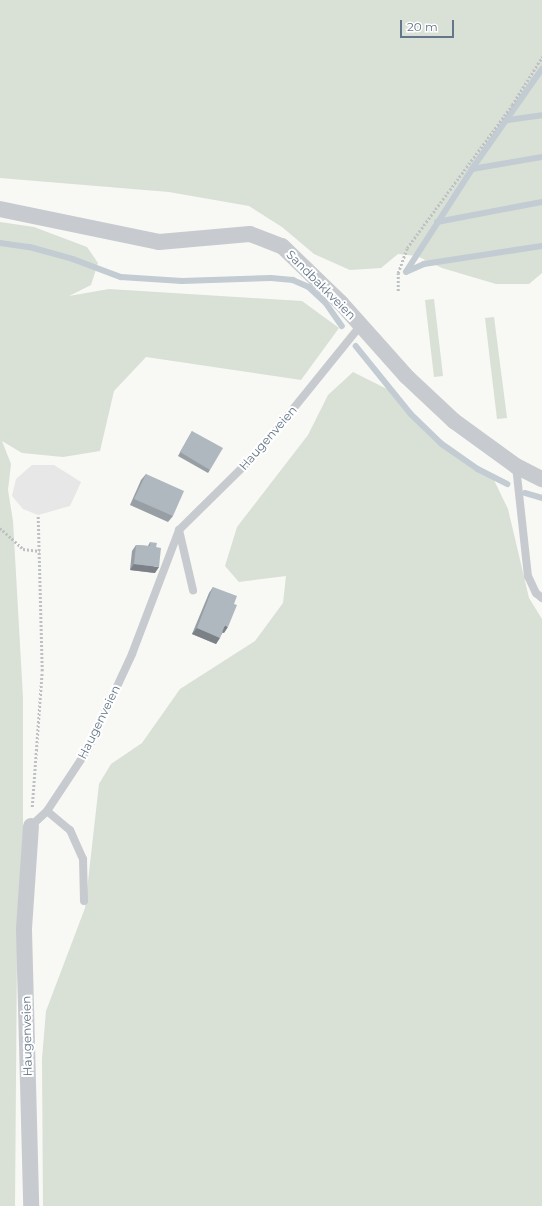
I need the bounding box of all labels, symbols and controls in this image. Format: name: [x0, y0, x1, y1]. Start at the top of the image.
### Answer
scale bar: [402, 12, 456, 38]
text: 20 m: [407, 19, 438, 34]
street label: Sandbakkveien: [283, 247, 359, 323]
street label: Haugenveien: [236, 403, 300, 473]
street label: Haugenveien: [75, 683, 123, 761]
street label: Haugenveien: [19, 996, 35, 1076]

